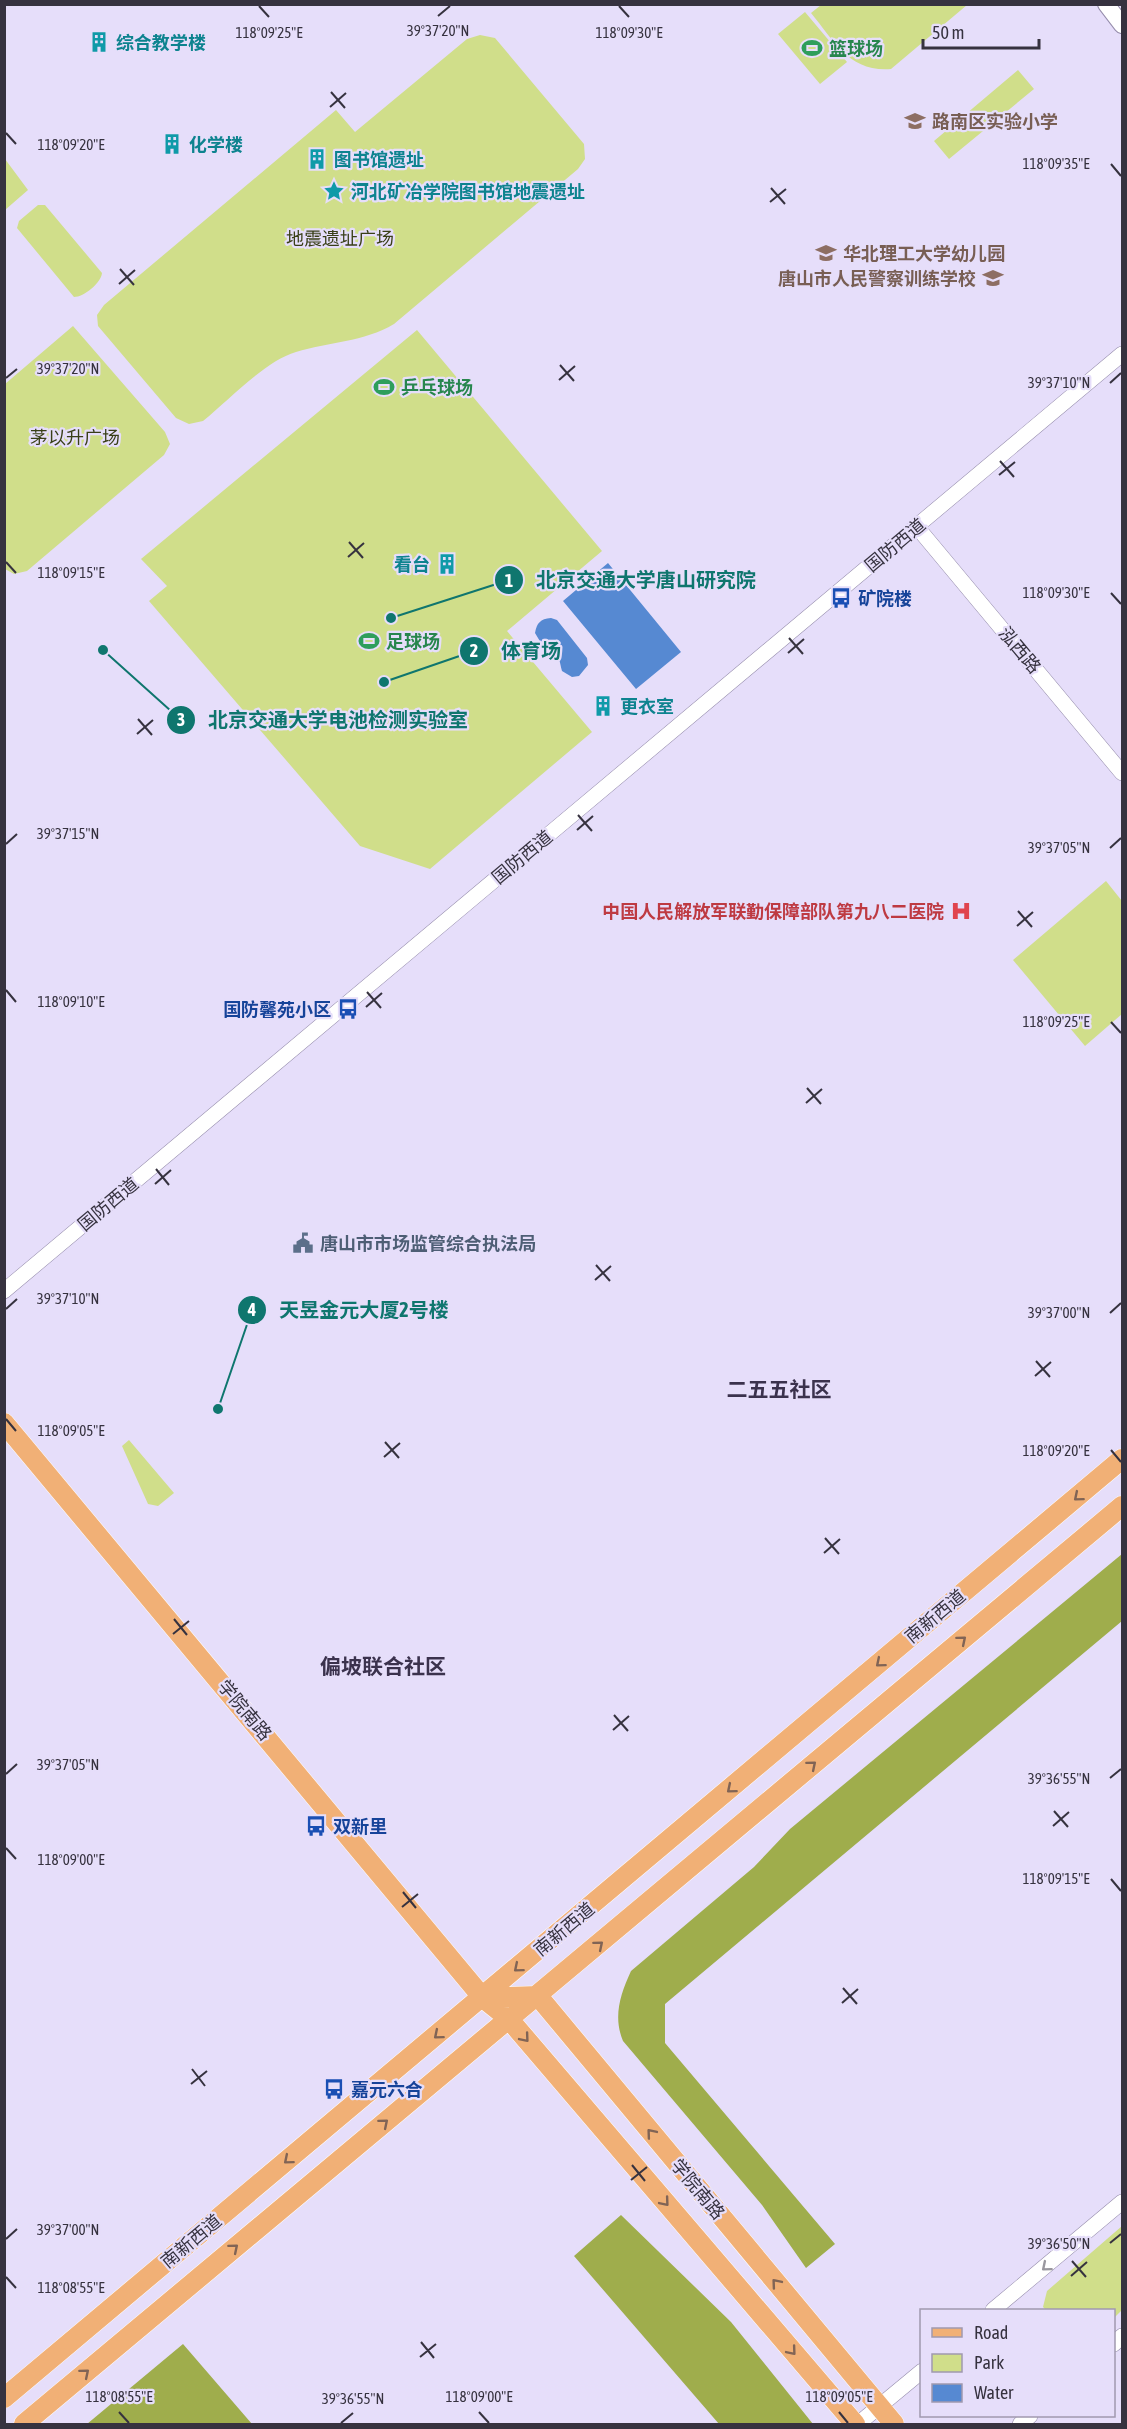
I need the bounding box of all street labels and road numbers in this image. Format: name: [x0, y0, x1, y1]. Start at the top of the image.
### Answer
street label: 国防西道: [861, 514, 929, 576]
street label: 泓西路: [995, 623, 1045, 677]
street label: 国防西道: [488, 826, 556, 888]
street label: 国防西道: [74, 1173, 142, 1235]
street label: 南新西道: [901, 1585, 969, 1647]
street label: 学院南路: [214, 1676, 276, 1744]
street label: 南新西道: [530, 1898, 598, 1960]
street label: 学院南路: [667, 2155, 729, 2223]
street label: 南新西道: [157, 2210, 225, 2272]

